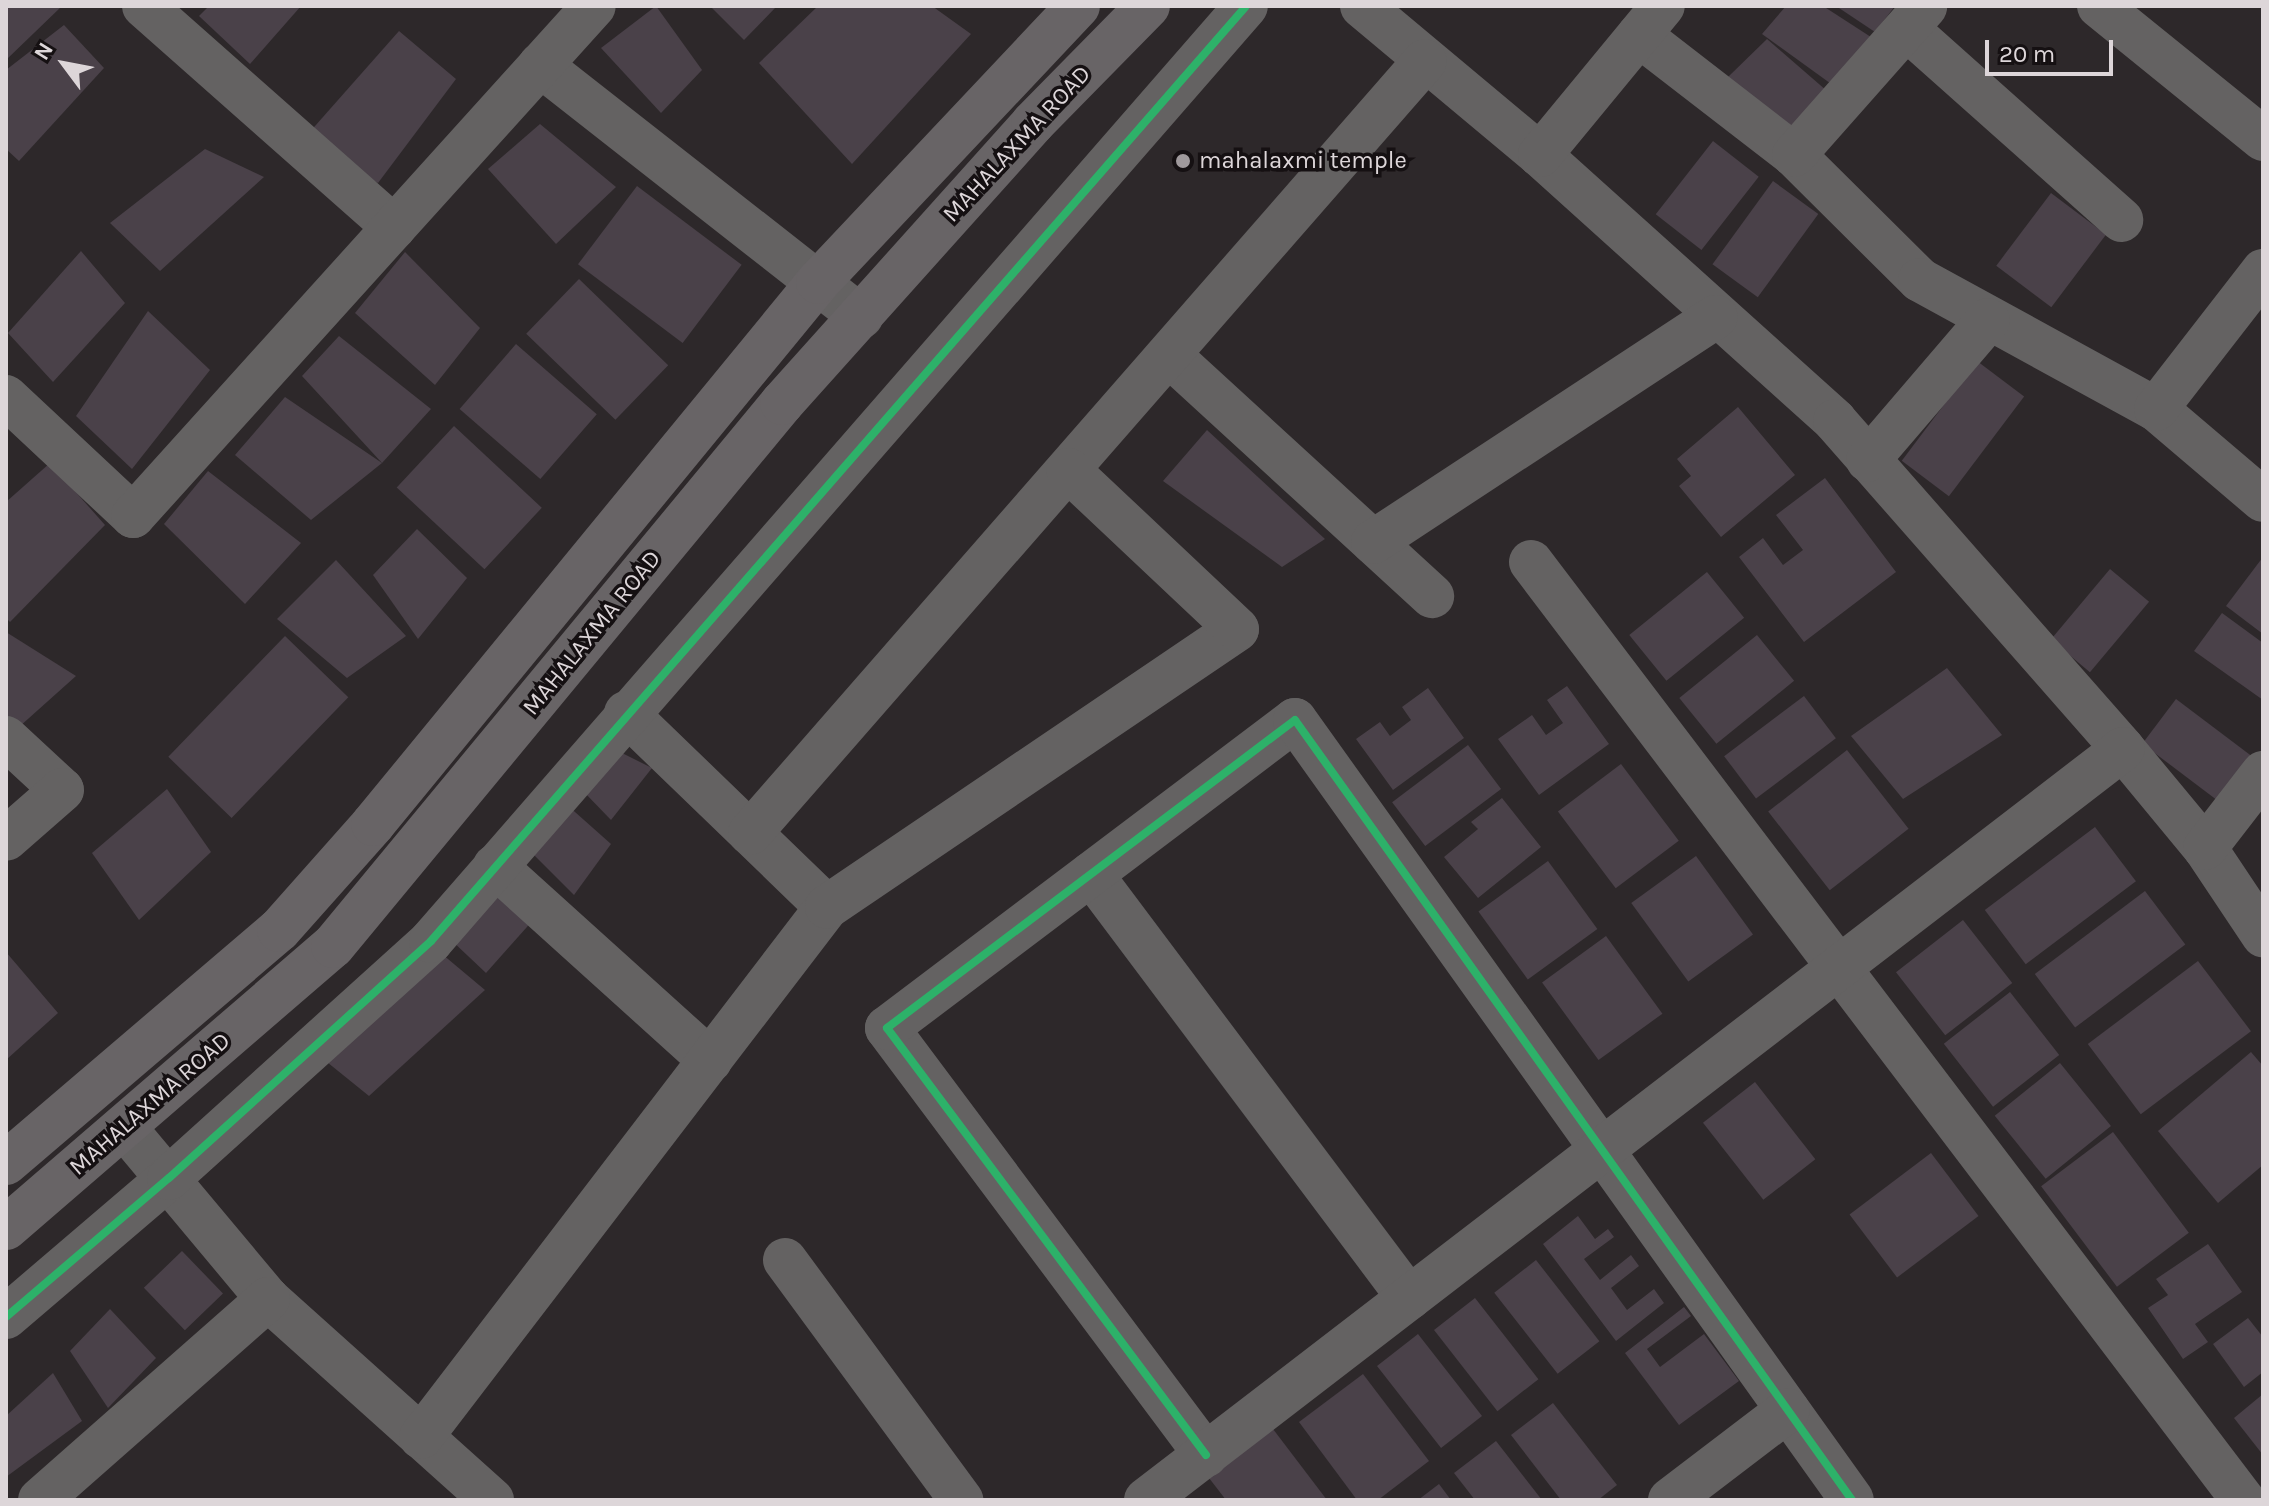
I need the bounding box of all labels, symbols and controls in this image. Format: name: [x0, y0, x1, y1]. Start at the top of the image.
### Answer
north arrow: [24, 24, 104, 104]
scale bar: [1989, 24, 2117, 74]
text: N: [28, 38, 59, 65]
text: 20 m: [1999, 40, 2055, 68]
street label: MAHALAXMA ROAD: [937, 60, 1097, 228]
place label: mahalaxmi temple: [1199, 147, 1407, 175]
marker: mahalaxmi temple: [1174, 152, 1192, 170]
street label: MAHALAXMA ROAD: [517, 545, 667, 721]
street label: MAHALAXMA ROAD: [64, 1026, 236, 1182]

